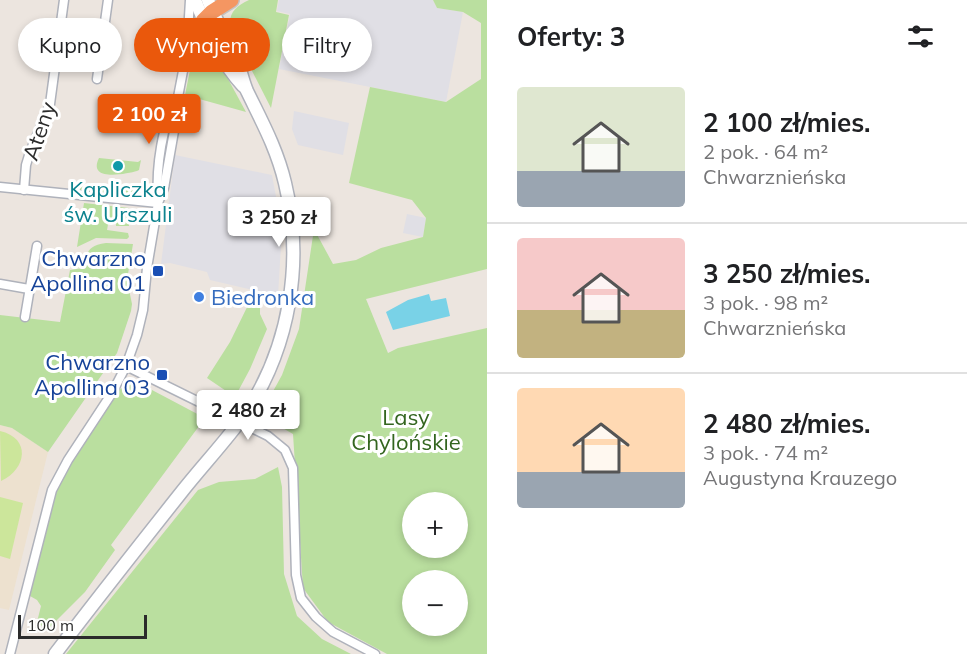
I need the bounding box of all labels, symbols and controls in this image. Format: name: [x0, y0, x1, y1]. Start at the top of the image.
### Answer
chip: Kupno: [18, 18, 122, 72]
chip: Wynajem: [134, 18, 270, 72]
chip: Filtry: [282, 18, 372, 72]
text: Oferty: 3: [517, 20, 625, 53]
icon: filters: [904, 20, 937, 53]
pin: 2 100 zł: [87, 94, 211, 145]
street label: Ateny: [16, 98, 62, 164]
text: 2 100 zł: [112, 101, 186, 126]
text: 2 100 zł/mies.: [703, 106, 871, 139]
icon: home: [565, 111, 637, 183]
text: 2 pok. · 64 m²: [703, 139, 828, 164]
marker: Kapliczka św. Urszuli: [111, 159, 125, 173]
text: Chwarznieńska: [703, 164, 846, 189]
place label: Kapliczka św. Urszuli: [64, 175, 172, 228]
pin: 3 250 zł: [217, 197, 341, 248]
text: 3 250 zł: [242, 204, 316, 229]
place label: Chwarzno Apollina 01: [30, 244, 146, 297]
text: 3 250 zł/mies.: [703, 257, 871, 290]
icon: home: [565, 262, 637, 334]
marker: Chwarzno Apollina 01: [151, 264, 165, 278]
place label: Biedronka: [211, 283, 314, 311]
marker: Biedronka: [192, 290, 206, 304]
text: 3 pok. · 98 m²: [703, 290, 828, 315]
text: Chwarznieńska: [703, 315, 846, 340]
place label: Chwarzno Apollina 03: [34, 348, 150, 401]
marker: Chwarzno Apollina 03: [155, 368, 169, 382]
pin: 2 480 zł: [186, 390, 310, 441]
text: 2 480 zł: [211, 397, 285, 422]
park label: Lasy Chylońskie: [351, 403, 461, 456]
text: 2 480 zł/mies.: [703, 407, 871, 440]
icon: home: [565, 412, 637, 484]
text: 3 pok. · 74 m²: [703, 440, 828, 465]
text: Augustyna Krauzego: [703, 465, 897, 490]
map controls: [402, 492, 468, 636]
button: +: [402, 492, 468, 558]
button: −: [402, 570, 468, 636]
scale bar: [18, 612, 147, 640]
text: 100 m: [27, 615, 74, 635]

